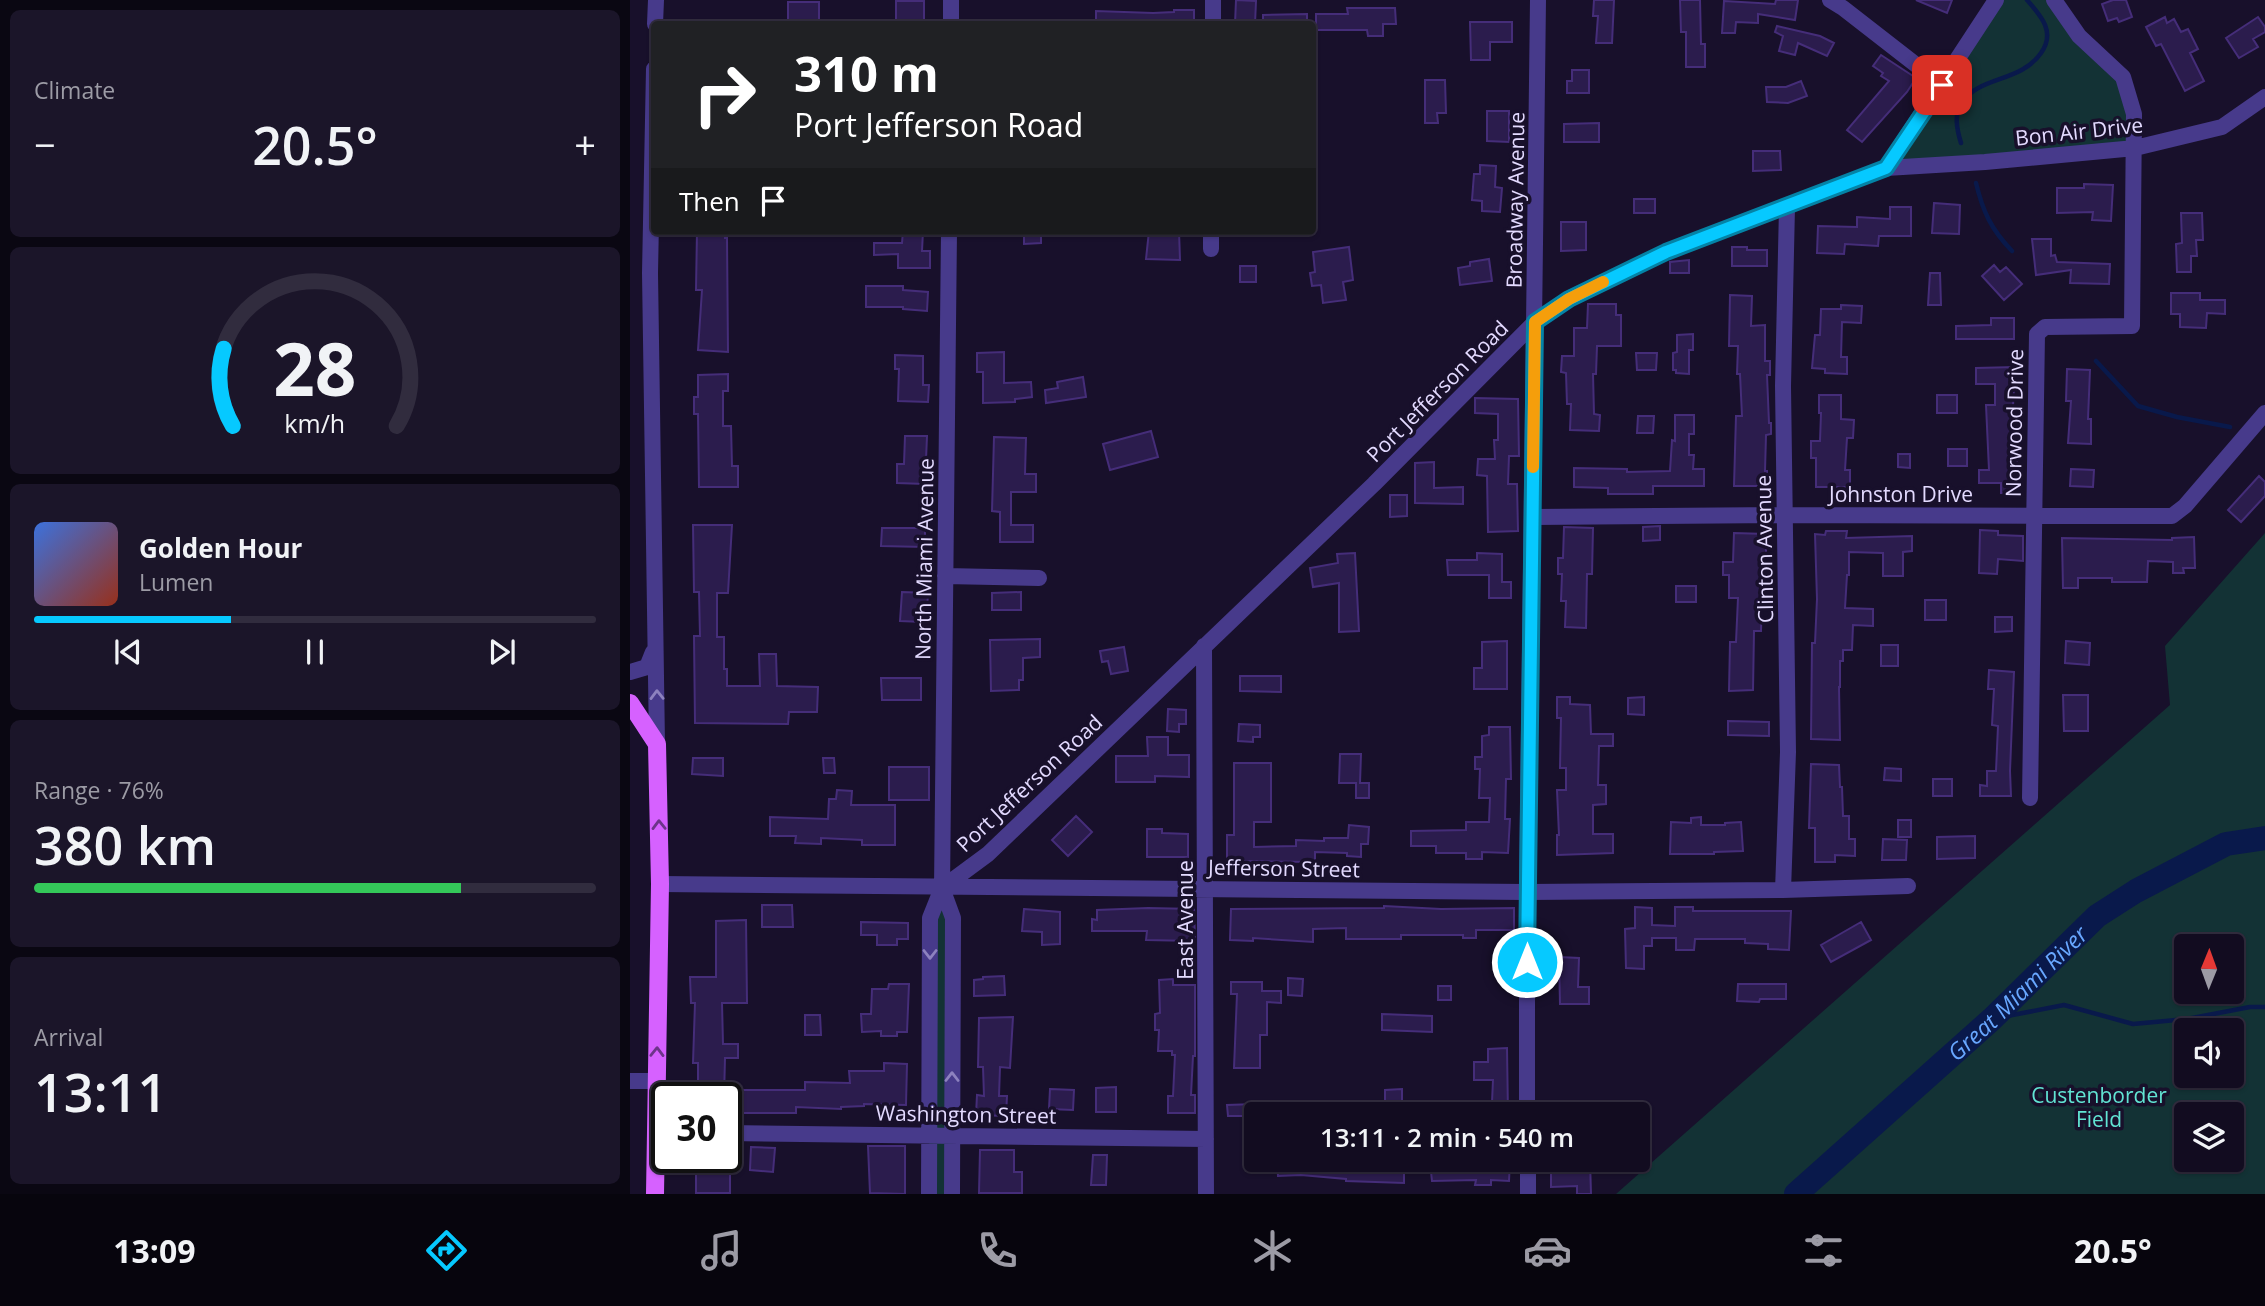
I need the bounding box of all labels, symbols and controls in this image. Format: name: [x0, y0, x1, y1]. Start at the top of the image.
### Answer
text: 310 m: [794, 40, 939, 106]
icon: right: [679, 49, 770, 140]
pin: [1912, 55, 1972, 115]
icon: arrive: [1923, 66, 1961, 104]
text: Climate: [34, 74, 115, 106]
text: Port Jefferson Road: [794, 103, 1083, 146]
text: 20.5°: [252, 109, 378, 180]
street label: Bon Air Drive: [2014, 110, 2144, 152]
street label: Broadway Avenue: [1499, 112, 1531, 288]
text: −: [34, 118, 56, 170]
text: +: [574, 118, 596, 170]
icon: arrive: [754, 182, 792, 220]
text: Then: [679, 183, 740, 219]
street label: Port Jefferson Road: [1360, 314, 1514, 468]
text: 28: [273, 319, 357, 418]
street label: Norwood Drive: [1999, 349, 2029, 497]
text: km/h: [285, 406, 345, 440]
street label: North Miami Avenue: [908, 458, 940, 660]
street label: Clinton Avenue: [1749, 475, 1779, 623]
street label: Johnston Drive: [1827, 480, 1973, 508]
text: Golden Hour: [139, 530, 302, 566]
text: Lumen: [139, 566, 213, 598]
icon: previous: [109, 633, 147, 671]
icon: pause: [296, 633, 334, 671]
icon: next: [483, 633, 521, 671]
one-way arrow: [649, 689, 665, 700]
street label: Port Jefferson Road: [950, 708, 1108, 858]
text: Range · 76%: [34, 774, 164, 806]
text: 380 km: [34, 809, 216, 880]
one-way arrow: [651, 819, 667, 830]
street label: Jefferson Street: [1206, 853, 1360, 883]
street label: East Avenue: [1171, 860, 1199, 980]
water label: Great Miami River: [1940, 918, 2095, 1068]
position arrow: [1490, 925, 1564, 999]
north arrow: [2174, 934, 2244, 1004]
map controls: [2174, 934, 2244, 1172]
one-way arrow: [922, 949, 938, 960]
button: sound: [2174, 1018, 2244, 1088]
text: Arrival: [34, 1021, 103, 1053]
one-way arrow: [649, 1047, 664, 1058]
text: 13:11: [34, 1056, 167, 1127]
one-way arrow: [944, 1071, 960, 1082]
park label: Custenborder Field: [2031, 1081, 2167, 1133]
speed limit sign: 30: [651, 1082, 742, 1173]
street label: Washington Street: [875, 1098, 1057, 1130]
button: layers: [2174, 1102, 2244, 1172]
text: 13:11 · 2 min · 540 m: [1320, 1119, 1574, 1155]
icon: directions: [422, 1226, 471, 1275]
icon: music: [697, 1226, 746, 1275]
icon: phone: [973, 1226, 1022, 1275]
icon: climate: [1248, 1226, 1297, 1275]
icon: car: [1523, 1226, 1572, 1275]
icon: filters: [1799, 1226, 1848, 1275]
text: 13:09: [113, 1229, 195, 1272]
text: 20.5°: [2074, 1229, 2152, 1272]

